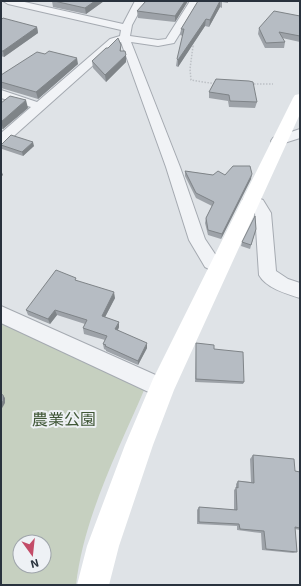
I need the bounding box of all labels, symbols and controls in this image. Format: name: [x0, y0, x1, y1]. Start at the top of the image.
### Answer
park label: 農業公園: [32, 409, 96, 428]
north arrow: [12, 534, 52, 574]
text: N: [29, 557, 40, 571]

